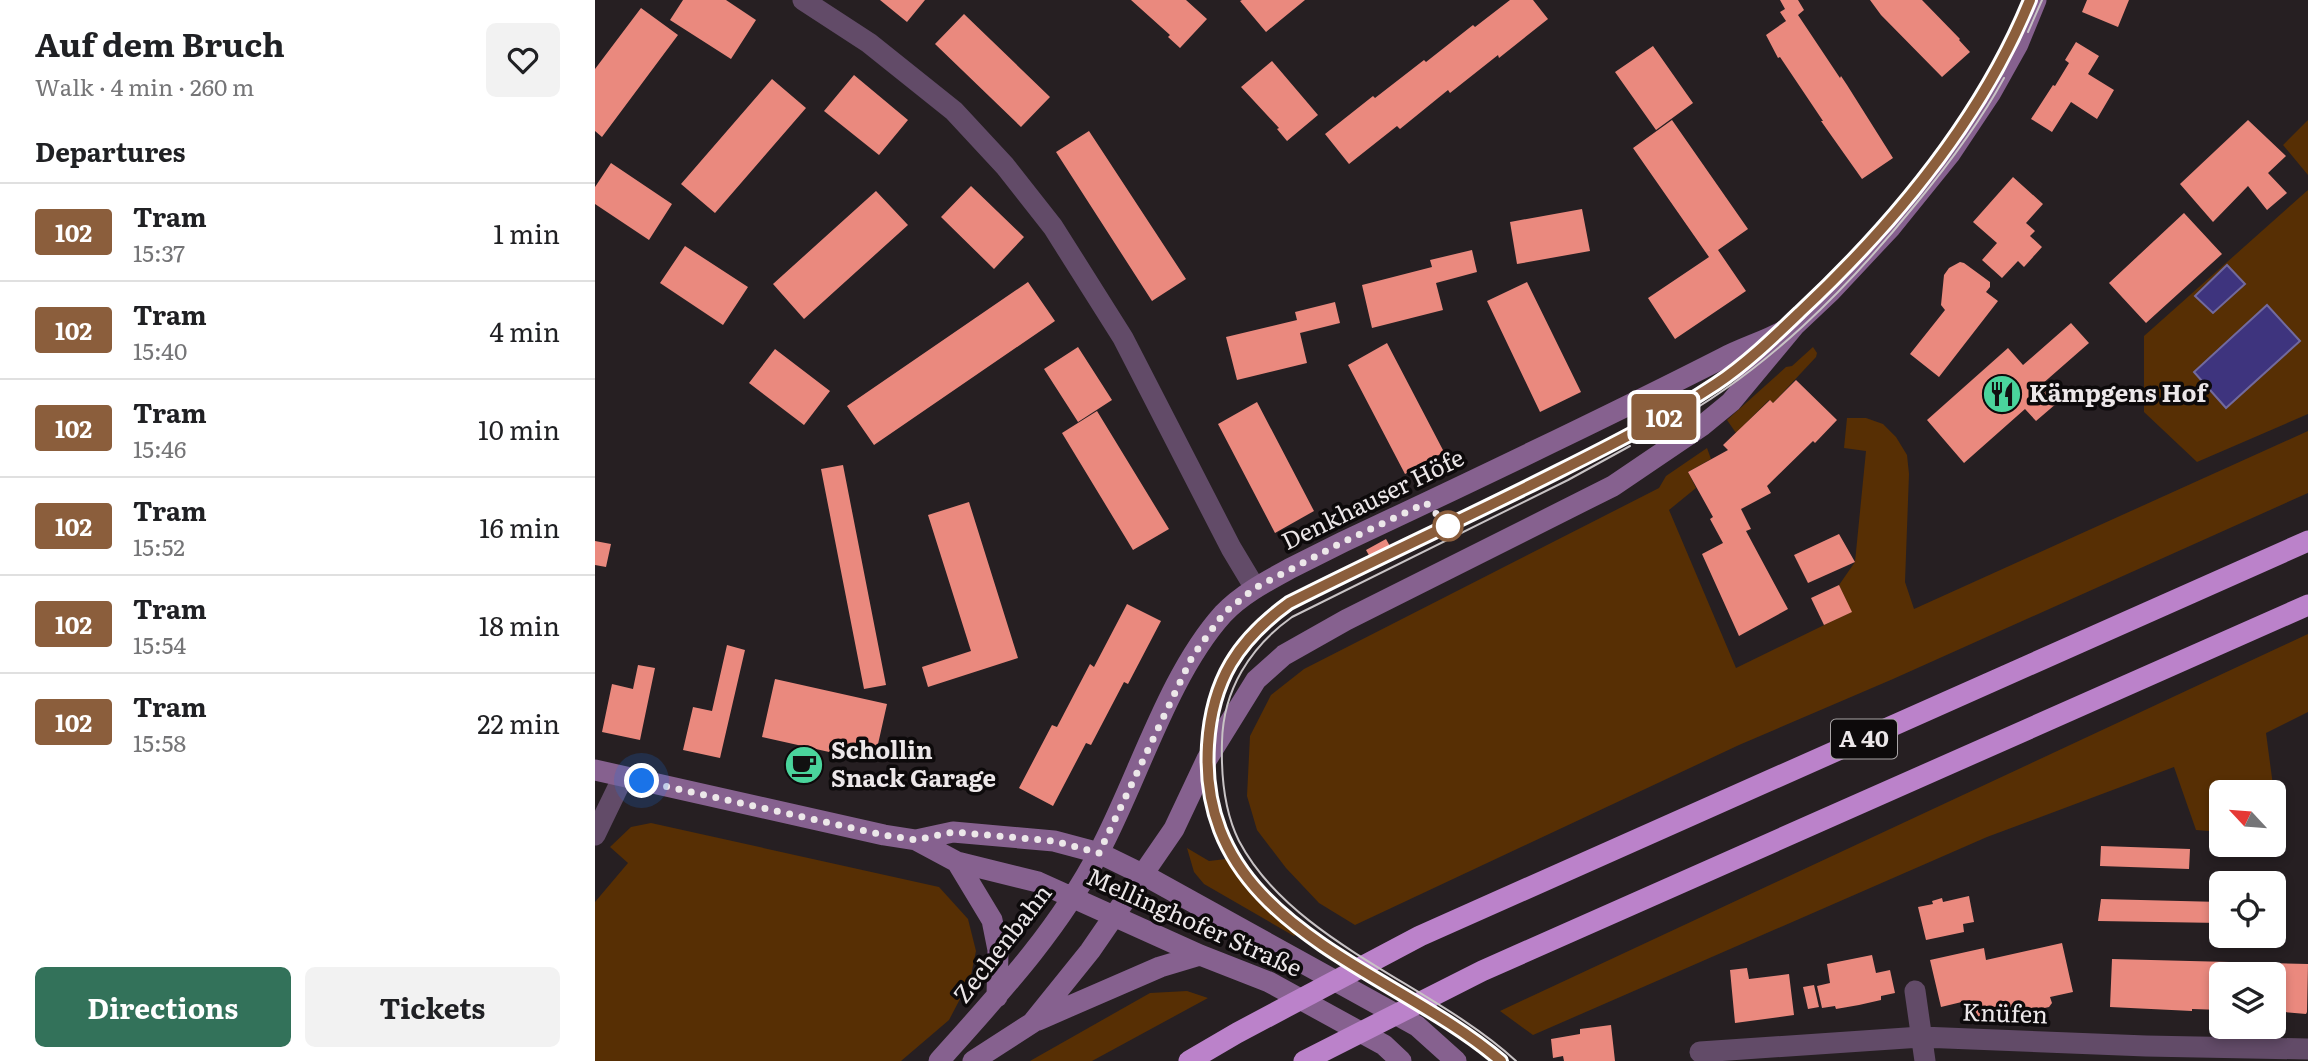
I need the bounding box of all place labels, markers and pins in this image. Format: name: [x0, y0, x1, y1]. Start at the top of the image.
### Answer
restaurant icon: Kämpgens Hof: [1981, 373, 2023, 415]
place label: Kämpgens Hof: [2029, 374, 2209, 409]
unlabelled marker: [1433, 511, 1463, 541]
place label: Schollin Snack Garage: [831, 731, 996, 794]
cafe icon: Schollin Snack Garage: [783, 744, 825, 786]

